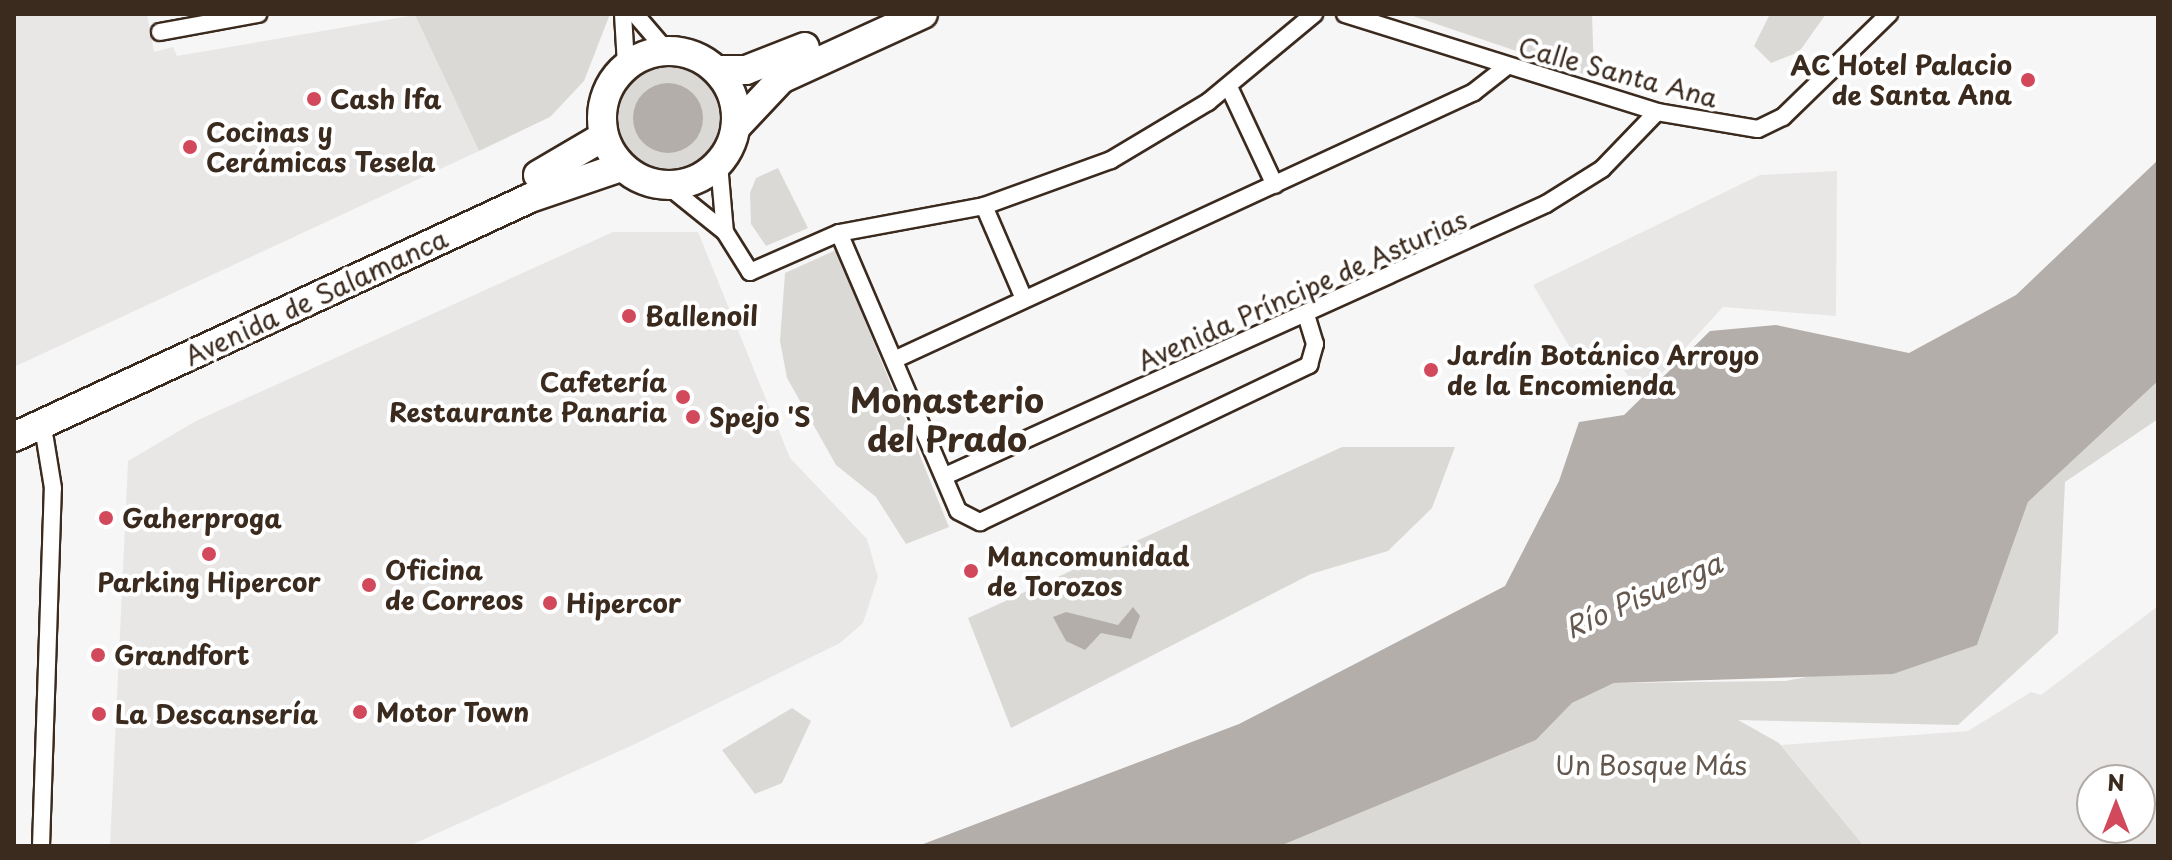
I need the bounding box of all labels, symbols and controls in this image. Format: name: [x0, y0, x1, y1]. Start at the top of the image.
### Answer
street label: Calle Santa Ana: [1514, 30, 1722, 114]
place label: AC Hotel Palacio de Santa Ana: [1788, 49, 2012, 110]
marker: AC Hotel Palacio de Santa Ana: [2019, 71, 2037, 89]
place label: Cash Ifa: [330, 83, 442, 115]
marker: Cash Ifa: [305, 90, 323, 108]
place label: Cocinas y Cerámicas Tesela: [206, 116, 435, 178]
marker: Cocinas y Cerámicas Tesela: [181, 138, 199, 156]
street label: Avenida Príncipe de Asturias: [1132, 203, 1472, 377]
street label: Avenida de Salamanca: [179, 222, 453, 372]
place label: Ballenoil: [645, 300, 758, 332]
marker: Ballenoil: [620, 307, 638, 325]
place label: Jardín Botánico Arroyo de la Encomienda: [1447, 339, 1761, 400]
marker: Jardín Botánico Arroyo de la Encomienda: [1422, 361, 1440, 379]
place label: Cafetería Restaurante Panaria: [389, 366, 667, 428]
district label: Monasterio del Prado: [850, 379, 1044, 458]
marker: Cafetería Restaurante Panaria: [674, 388, 692, 406]
place label: Spejo 'S: [709, 401, 811, 433]
marker: Spejo 'S: [684, 408, 702, 426]
place label: Gaherproga: [122, 502, 282, 534]
marker: Gaherproga: [97, 509, 115, 527]
place label: Mancomunidad de Torozos: [987, 540, 1189, 602]
marker: Parking Hipercor: [200, 545, 218, 563]
water label: Río Pisuerga: [1559, 545, 1727, 645]
place label: Oficina de Correos: [385, 554, 525, 616]
marker: Mancomunidad de Torozos: [962, 562, 980, 580]
place label: Parking Hipercor: [95, 566, 323, 598]
marker: Oficina de Correos: [360, 576, 378, 594]
place label: Hipercor: [566, 587, 681, 619]
marker: Hipercor: [541, 594, 559, 612]
place label: Grandfort: [114, 639, 249, 671]
marker: Grandfort: [89, 646, 107, 664]
place label: Motor Town: [376, 696, 530, 728]
place label: La Descansería: [115, 698, 318, 730]
marker: Motor Town: [351, 703, 369, 721]
marker: La Descansería: [90, 705, 108, 723]
park label: Un Bosque Más: [1554, 749, 1748, 781]
north arrow: [2076, 764, 2156, 844]
text: N: [2107, 765, 2125, 798]

